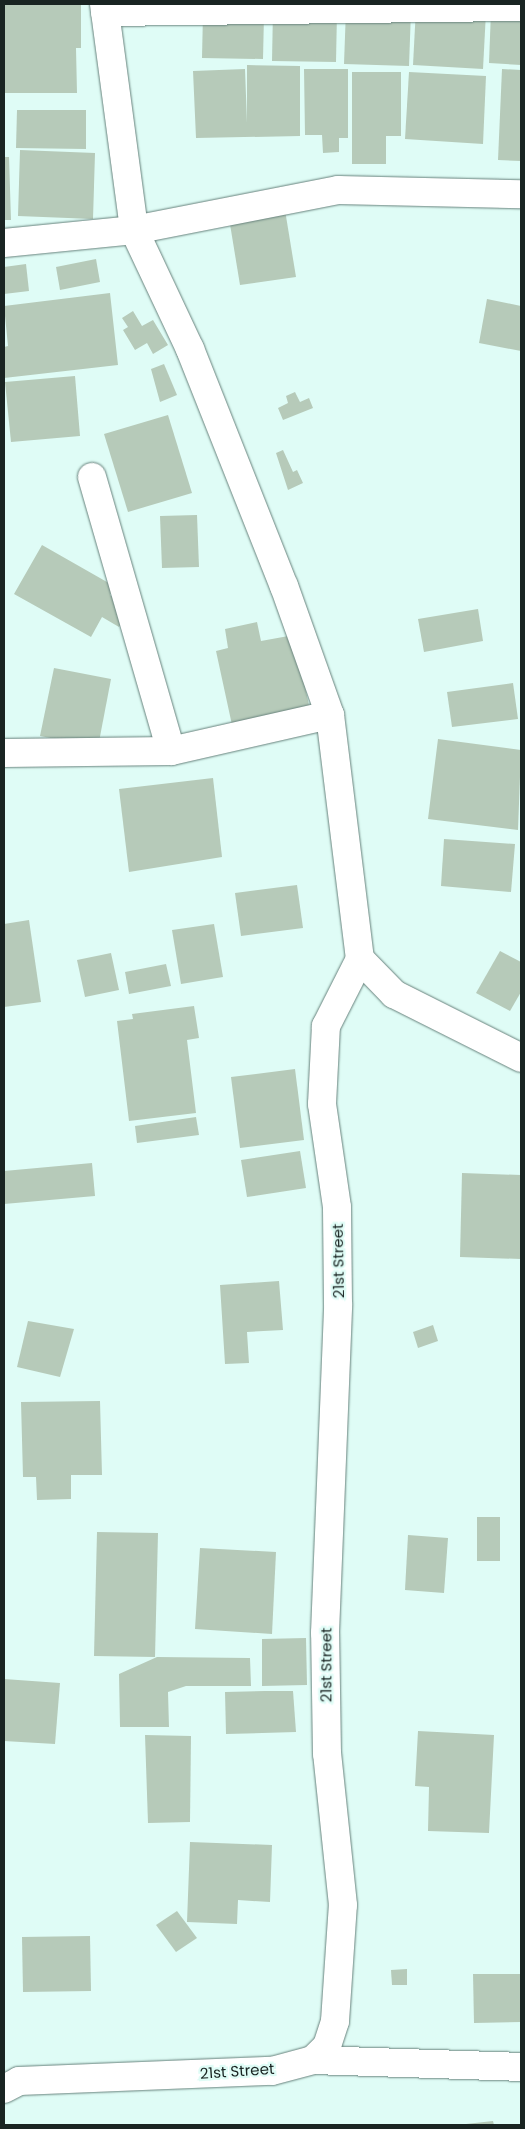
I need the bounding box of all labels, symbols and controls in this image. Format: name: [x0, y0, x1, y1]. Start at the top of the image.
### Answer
street label: 21st Street: [328, 1224, 348, 1298]
street label: 21st Street: [317, 1628, 335, 1702]
street label: 21st Street: [199, 2059, 275, 2083]

